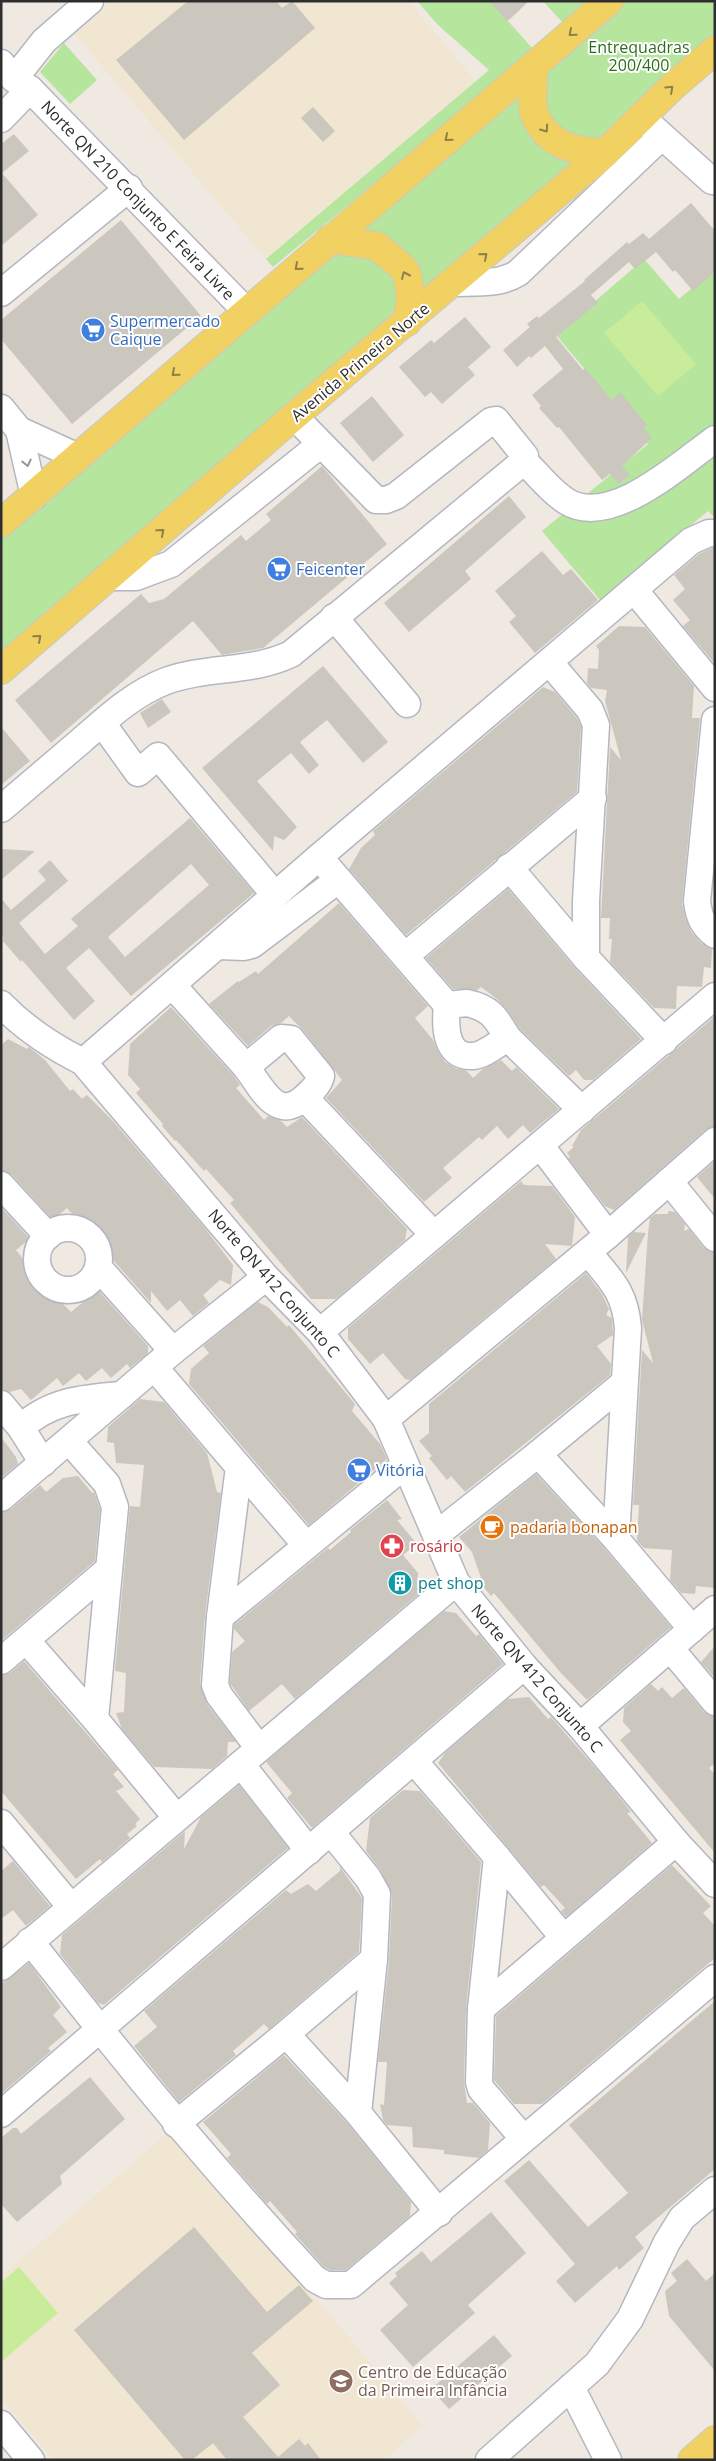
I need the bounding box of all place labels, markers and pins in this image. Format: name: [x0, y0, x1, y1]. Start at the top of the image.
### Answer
place label: Supermercado Caique: [110, 310, 220, 350]
supermarket icon: Supermercado Caique: [80, 317, 106, 343]
supermarket icon: Feicenter: [266, 556, 292, 582]
place label: Feicenter: [296, 558, 365, 580]
supermarket icon: Vitória: [346, 1457, 372, 1483]
place label: Vitória: [376, 1459, 424, 1481]
cafe icon: padaria bonapan: [479, 1514, 505, 1540]
place label: padaria bonapan: [510, 1516, 638, 1538]
pharmacy icon: rosário: [379, 1533, 405, 1559]
place label: rosário: [410, 1535, 463, 1557]
building icon: pet shop: [387, 1570, 413, 1596]
place label: pet shop: [418, 1572, 483, 1594]
place label: Centro de Educação da Primeira Infância: [358, 2361, 507, 2401]
school or university icon: Centro de Educação da Primeira Infância: [328, 2368, 354, 2394]

